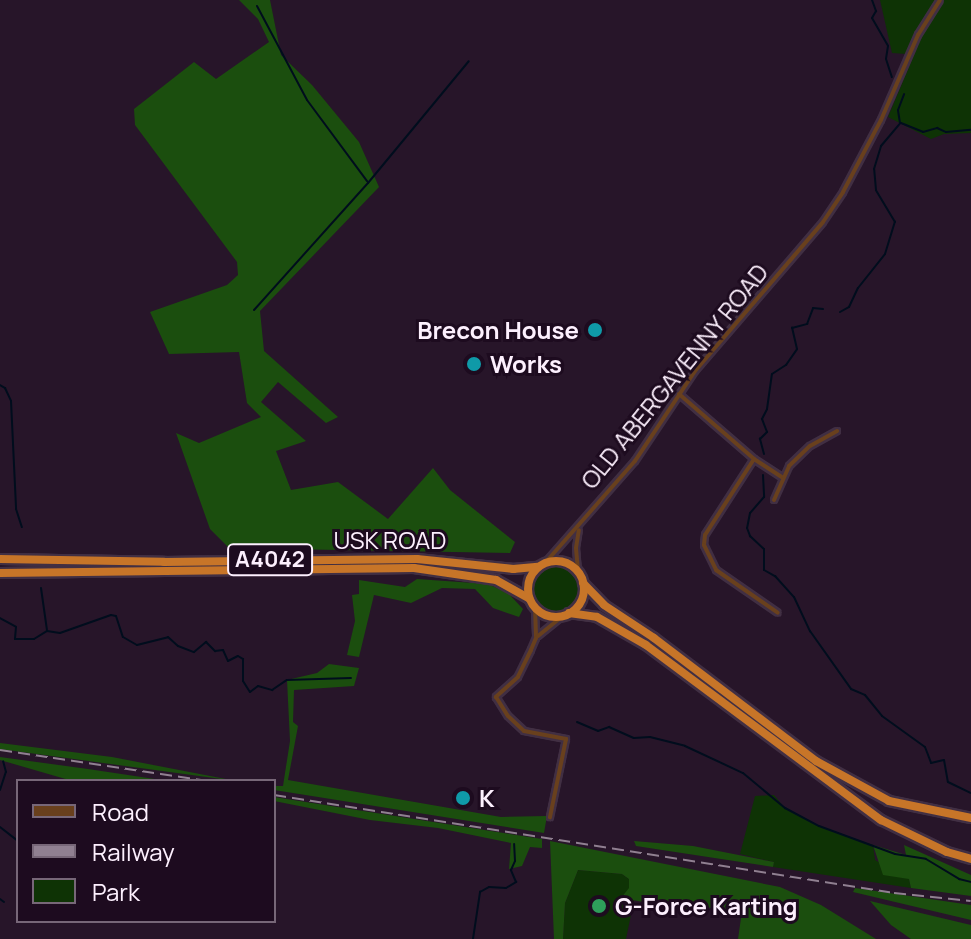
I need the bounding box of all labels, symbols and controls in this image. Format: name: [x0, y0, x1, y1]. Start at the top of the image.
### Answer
street label: OLD ABERGAVENNY ROAD: [574, 257, 774, 495]
place label: Brecon House: [417, 316, 579, 344]
marker: Brecon House: [586, 321, 604, 339]
place label: Works: [490, 350, 562, 378]
marker: Works: [465, 355, 483, 373]
street label: USK ROAD: [333, 526, 447, 554]
road number: A4042: [226, 542, 314, 578]
legend: [16, 779, 276, 923]
place label: K: [479, 784, 495, 812]
marker: K: [454, 789, 472, 807]
text: Road: [92, 795, 149, 828]
text: Railway: [92, 835, 175, 868]
text: Park: [92, 875, 140, 908]
place label: G-Force Karting: [615, 892, 798, 920]
marker: G-Force Karting: [590, 897, 608, 915]

